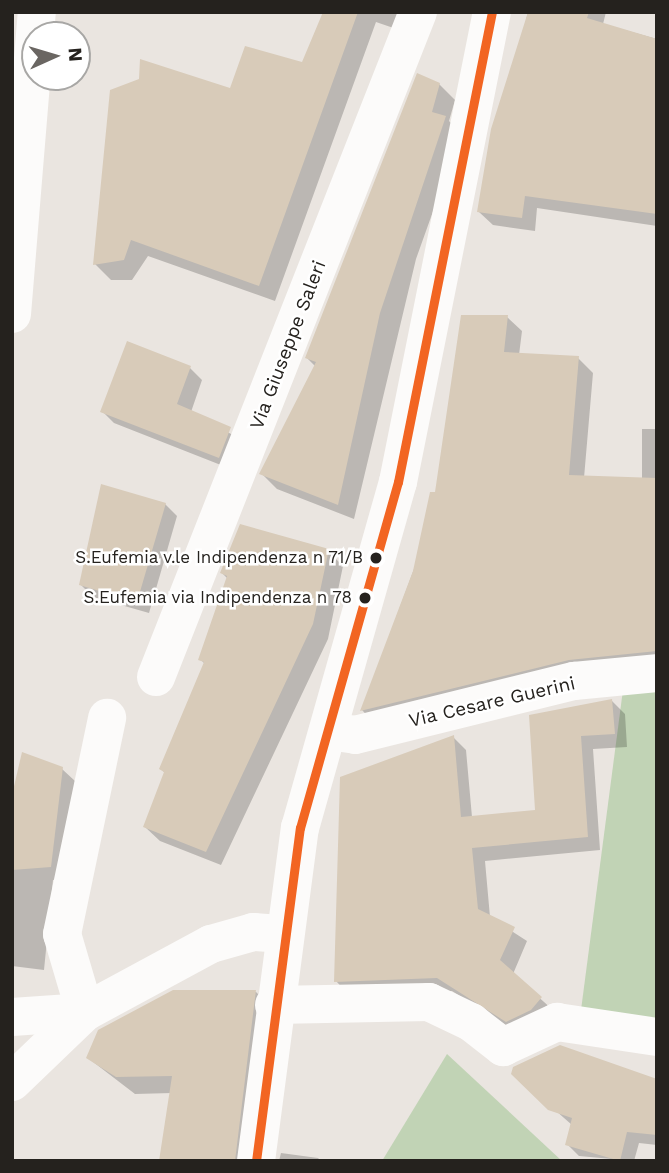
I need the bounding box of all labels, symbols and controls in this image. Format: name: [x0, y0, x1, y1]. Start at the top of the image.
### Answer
north arrow: [21, 21, 91, 91]
text: N: [63, 47, 87, 62]
street label: Via Giuseppe Saleri: [245, 257, 331, 433]
place label: S.Eufemia v.le Indipendenza n 71/B: [73, 548, 363, 568]
marker: S.Eufemia v.le Indipendenza n 71/B: [369, 551, 383, 565]
place label: S.Eufemia via Indipendenza n 78: [81, 588, 352, 608]
marker: S.Eufemia via Indipendenza n 78: [358, 591, 372, 605]
street label: Via Cesare Guerini: [406, 672, 578, 732]

